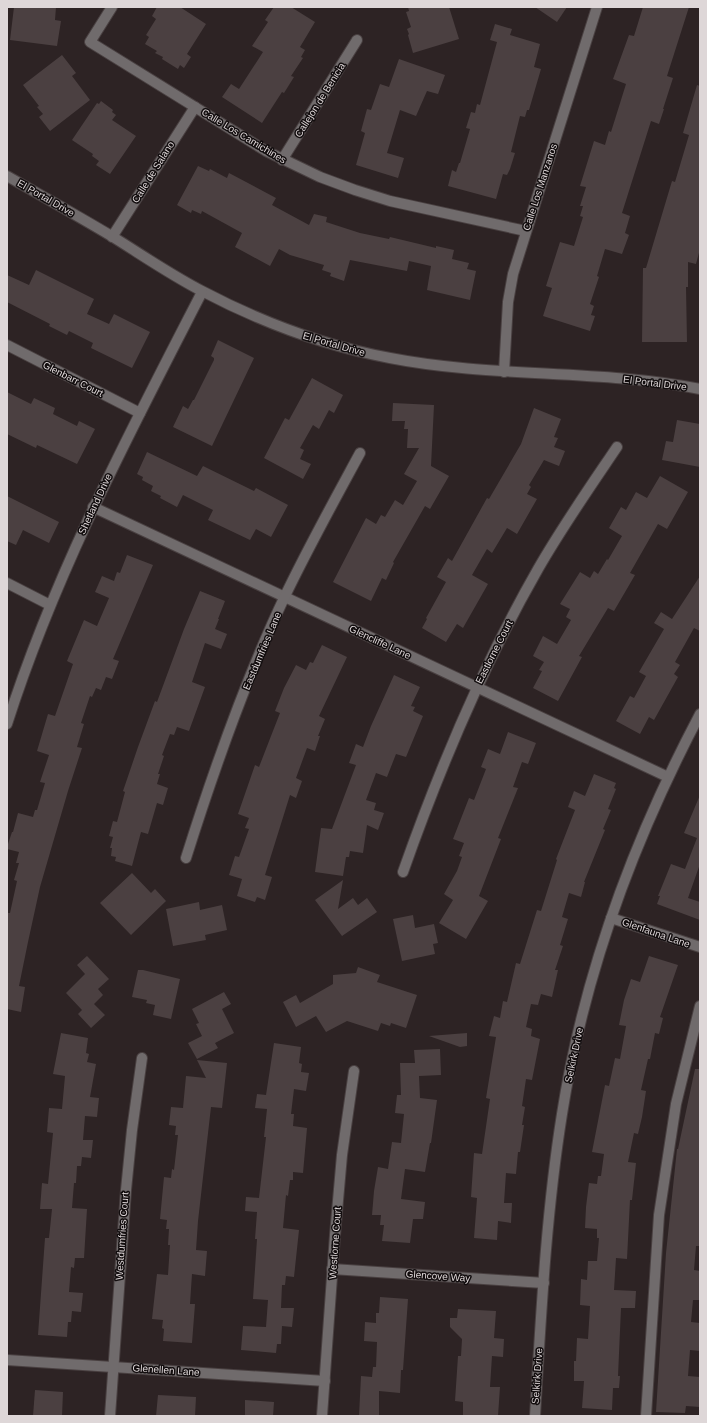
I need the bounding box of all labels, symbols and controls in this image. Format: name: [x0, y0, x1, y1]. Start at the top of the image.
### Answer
street label: Callejon de Benicia: [293, 60, 348, 139]
street label: Calle Los Camichines: [200, 106, 288, 166]
street label: Calle de Salano: [130, 139, 177, 205]
street label: Calle Los Manzanos: [521, 142, 559, 232]
street label: El Portal Drive: [16, 177, 77, 219]
street label: El Portal Drive: [302, 330, 367, 358]
street label: Glenbarr Court: [41, 359, 105, 399]
street label: El Portal Drive: [623, 374, 688, 392]
street label: Shetland Drive: [76, 472, 114, 536]
street label: Eastdumfries Lane: [241, 610, 284, 692]
street label: Eastlorne Court: [473, 618, 515, 685]
street label: Glencliffe Lane: [348, 623, 413, 661]
street label: Glenfauna Lane: [621, 916, 692, 950]
street label: Selkirk Drive: [563, 1026, 585, 1084]
street label: Westdumfries Court: [113, 1191, 131, 1280]
street label: Westlorne Court: [327, 1206, 343, 1279]
street label: Glencove Way: [405, 1268, 471, 1284]
street label: Selkirk Drive: [530, 1347, 544, 1404]
street label: Glenellen Lane: [132, 1362, 200, 1378]

